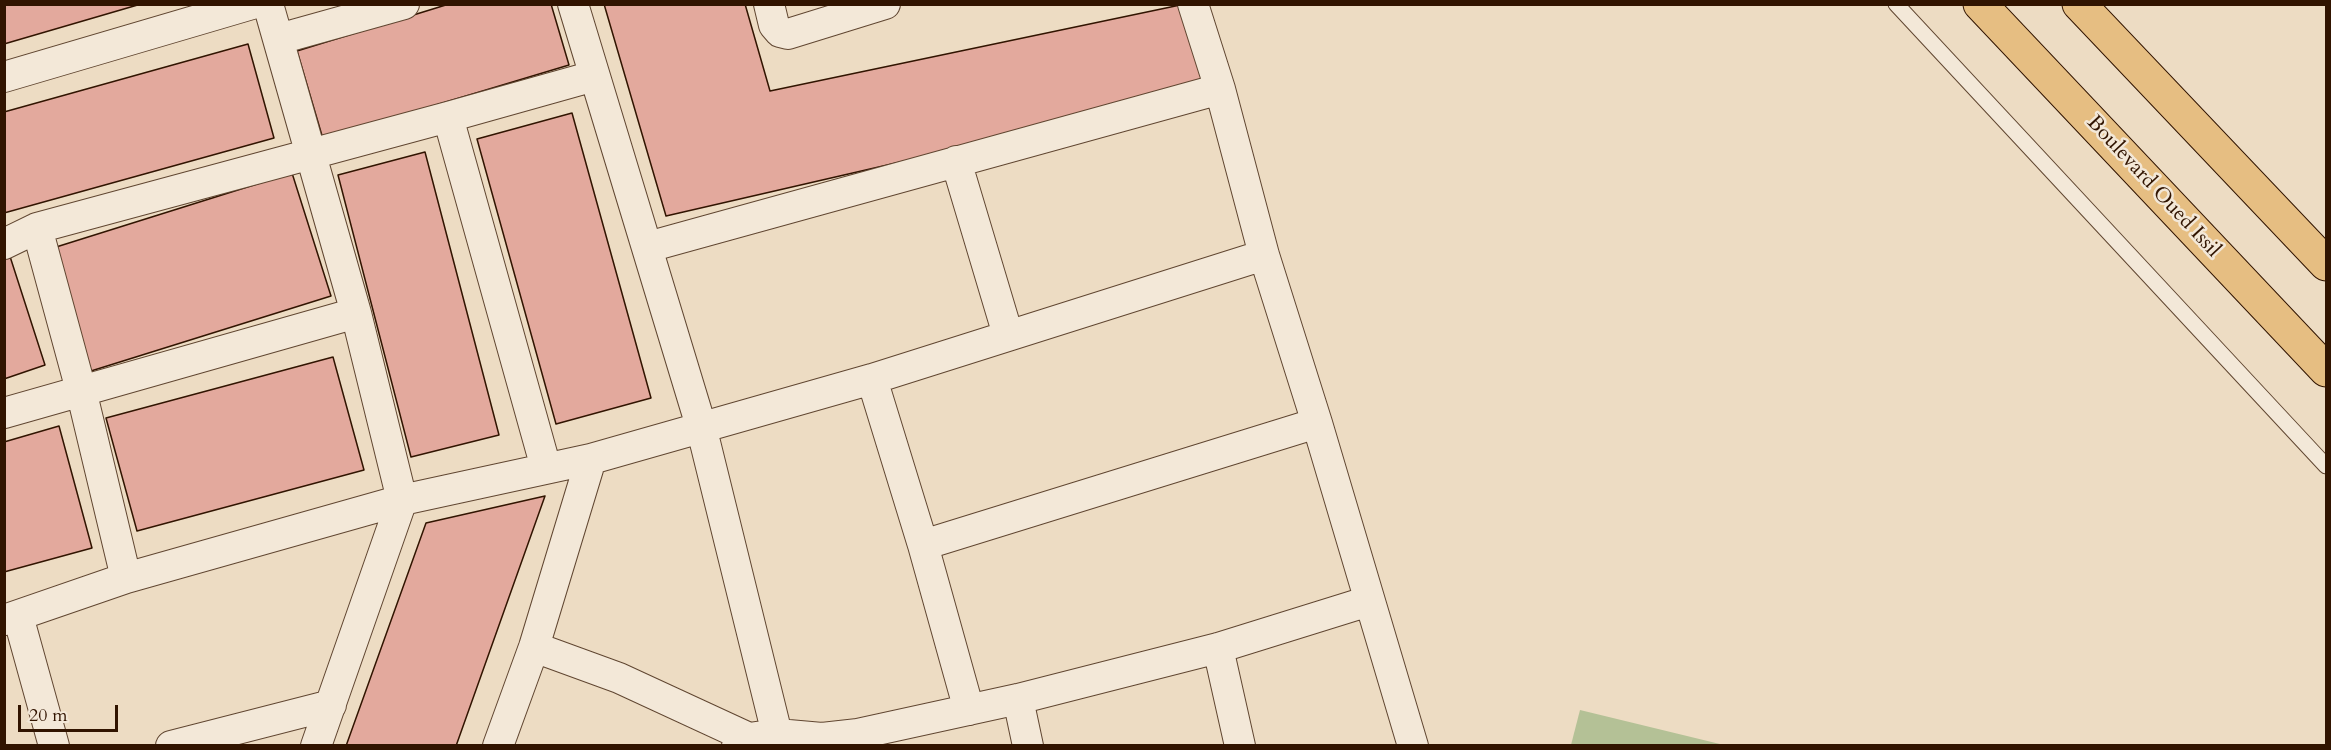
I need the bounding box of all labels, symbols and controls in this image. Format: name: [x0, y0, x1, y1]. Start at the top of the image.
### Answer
street label: Boulevard Oued Issil: [2081, 111, 2225, 263]
scale bar: [21, 693, 122, 731]
text: 20 m: [29, 703, 68, 728]

